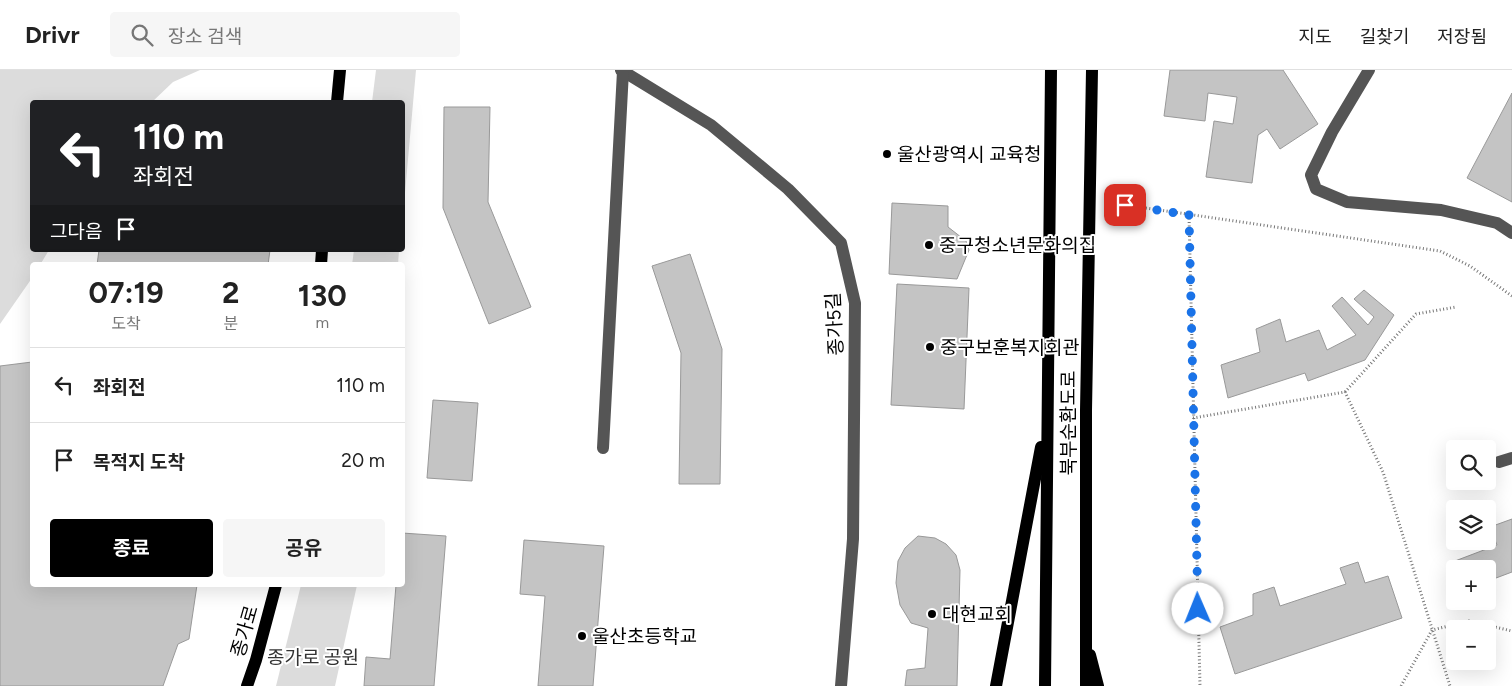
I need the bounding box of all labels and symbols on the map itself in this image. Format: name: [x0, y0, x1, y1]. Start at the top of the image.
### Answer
place label: 울산광역시 교육청: [897, 143, 1042, 166]
marker: 울산광역시 교육청: [881, 148, 893, 160]
pin: [1104, 184, 1146, 226]
place label: 중구청소년문화의집: [939, 234, 1096, 257]
marker: 중구청소년문화의집: [923, 239, 935, 251]
street label: 종가5길: [821, 292, 848, 356]
place label: 중구보훈복지회관: [940, 336, 1080, 359]
marker: 중구보훈복지회관: [924, 341, 936, 353]
street label: 북부순환도로: [1057, 371, 1080, 475]
position arrow: [1171, 582, 1223, 634]
street label: 종가로: [226, 603, 263, 660]
place label: 대현교회: [942, 603, 1012, 626]
marker: 대현교회: [926, 608, 938, 620]
place label: 울산초등학교: [592, 625, 697, 648]
marker: 울산초등학교: [576, 630, 588, 642]
park label: 종가로 공원: [267, 646, 359, 669]

